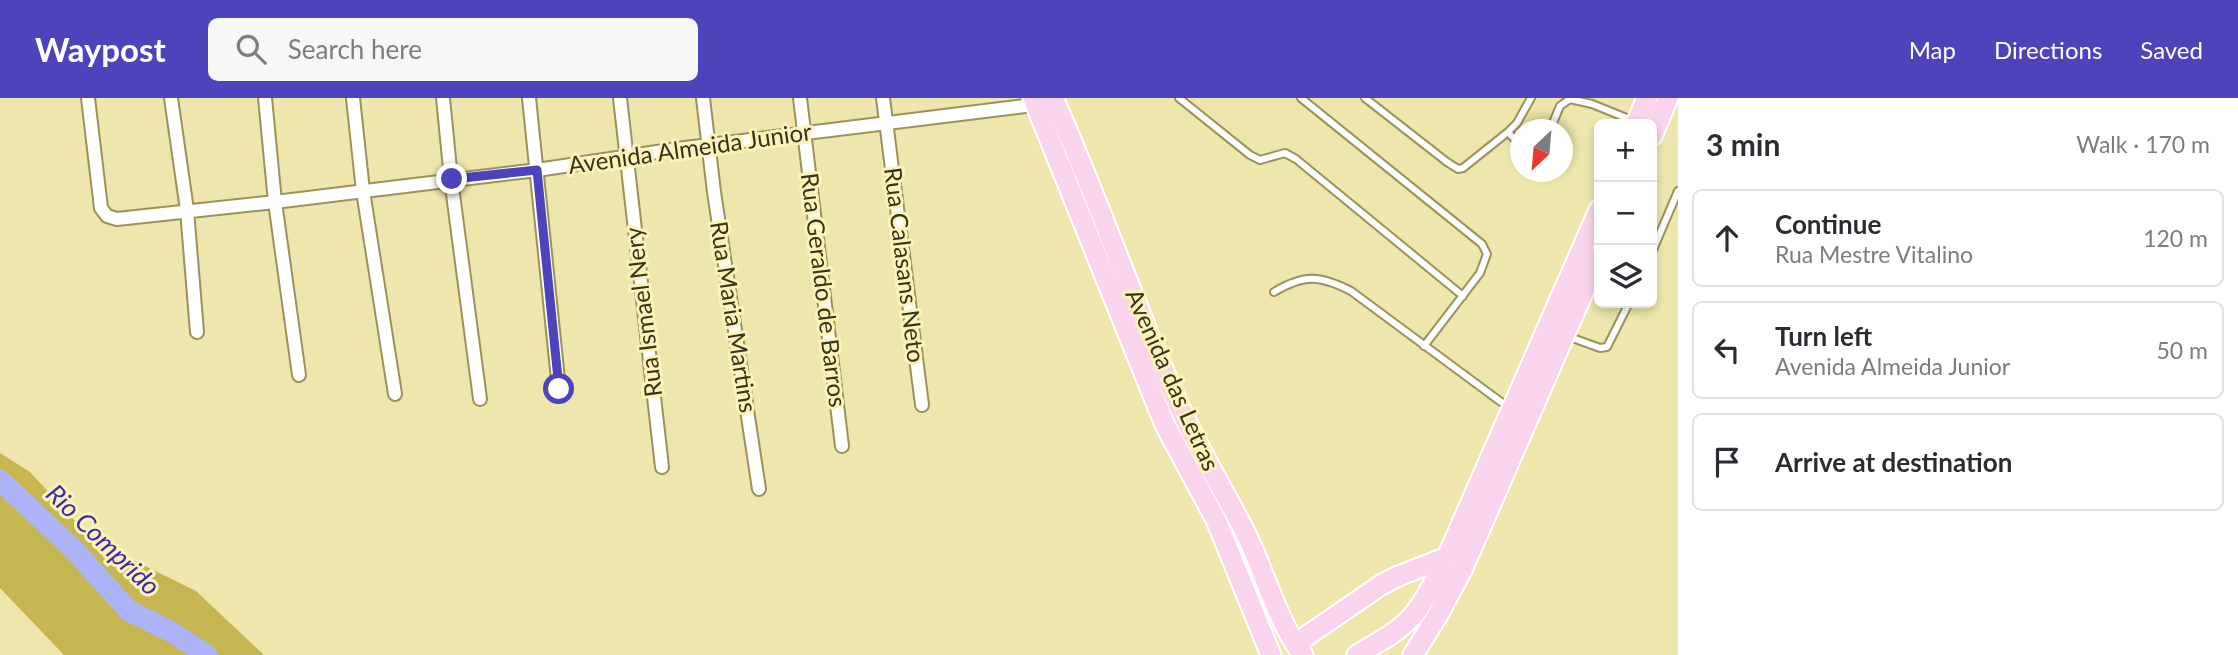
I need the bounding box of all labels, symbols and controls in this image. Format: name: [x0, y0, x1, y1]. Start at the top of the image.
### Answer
search box: [208, 18, 698, 81]
text: Waypost: [35, 29, 166, 69]
icon: search: [232, 30, 270, 68]
text: Search here: [288, 33, 422, 65]
text: Map: [1909, 35, 1956, 64]
text: Directions: [1994, 35, 2102, 64]
text: Saved: [2140, 35, 2203, 64]
street label: Avenida Almeida Junior: [566, 116, 814, 179]
north arrow: [1510, 119, 1573, 182]
map controls: [1594, 119, 1657, 308]
button: +: [1594, 119, 1657, 182]
text: 3 min: [1706, 126, 1780, 162]
text: Walk · 170 m: [2076, 130, 2210, 158]
route end: [436, 163, 467, 194]
street label: Rua Calasans Neto: [879, 166, 932, 364]
street label: Rua Geraldo de Barros: [796, 171, 853, 409]
button: −: [1594, 182, 1657, 245]
text: Continue: [1775, 208, 1881, 240]
street label: Rua Maria Martins: [705, 219, 764, 415]
icon: ahead: [1708, 219, 1746, 257]
text: 120 m: [2143, 224, 2208, 252]
street label: Rua Ismael Nery: [618, 225, 667, 399]
text: Rua Mestre Vitalino: [1775, 240, 1973, 268]
button: layers: [1594, 245, 1657, 308]
street label: Avenida das Letras: [1120, 284, 1226, 475]
text: Turn left: [1775, 320, 1872, 352]
icon: left: [1708, 331, 1746, 369]
text: 50 m: [2157, 336, 2208, 364]
text: Avenida Almeida Junior: [1775, 352, 2010, 380]
route start: [543, 373, 574, 404]
icon: arrive: [1708, 443, 1746, 481]
text: Arrive at destination: [1775, 446, 2012, 478]
water label: Rio Comprido: [40, 477, 167, 602]

